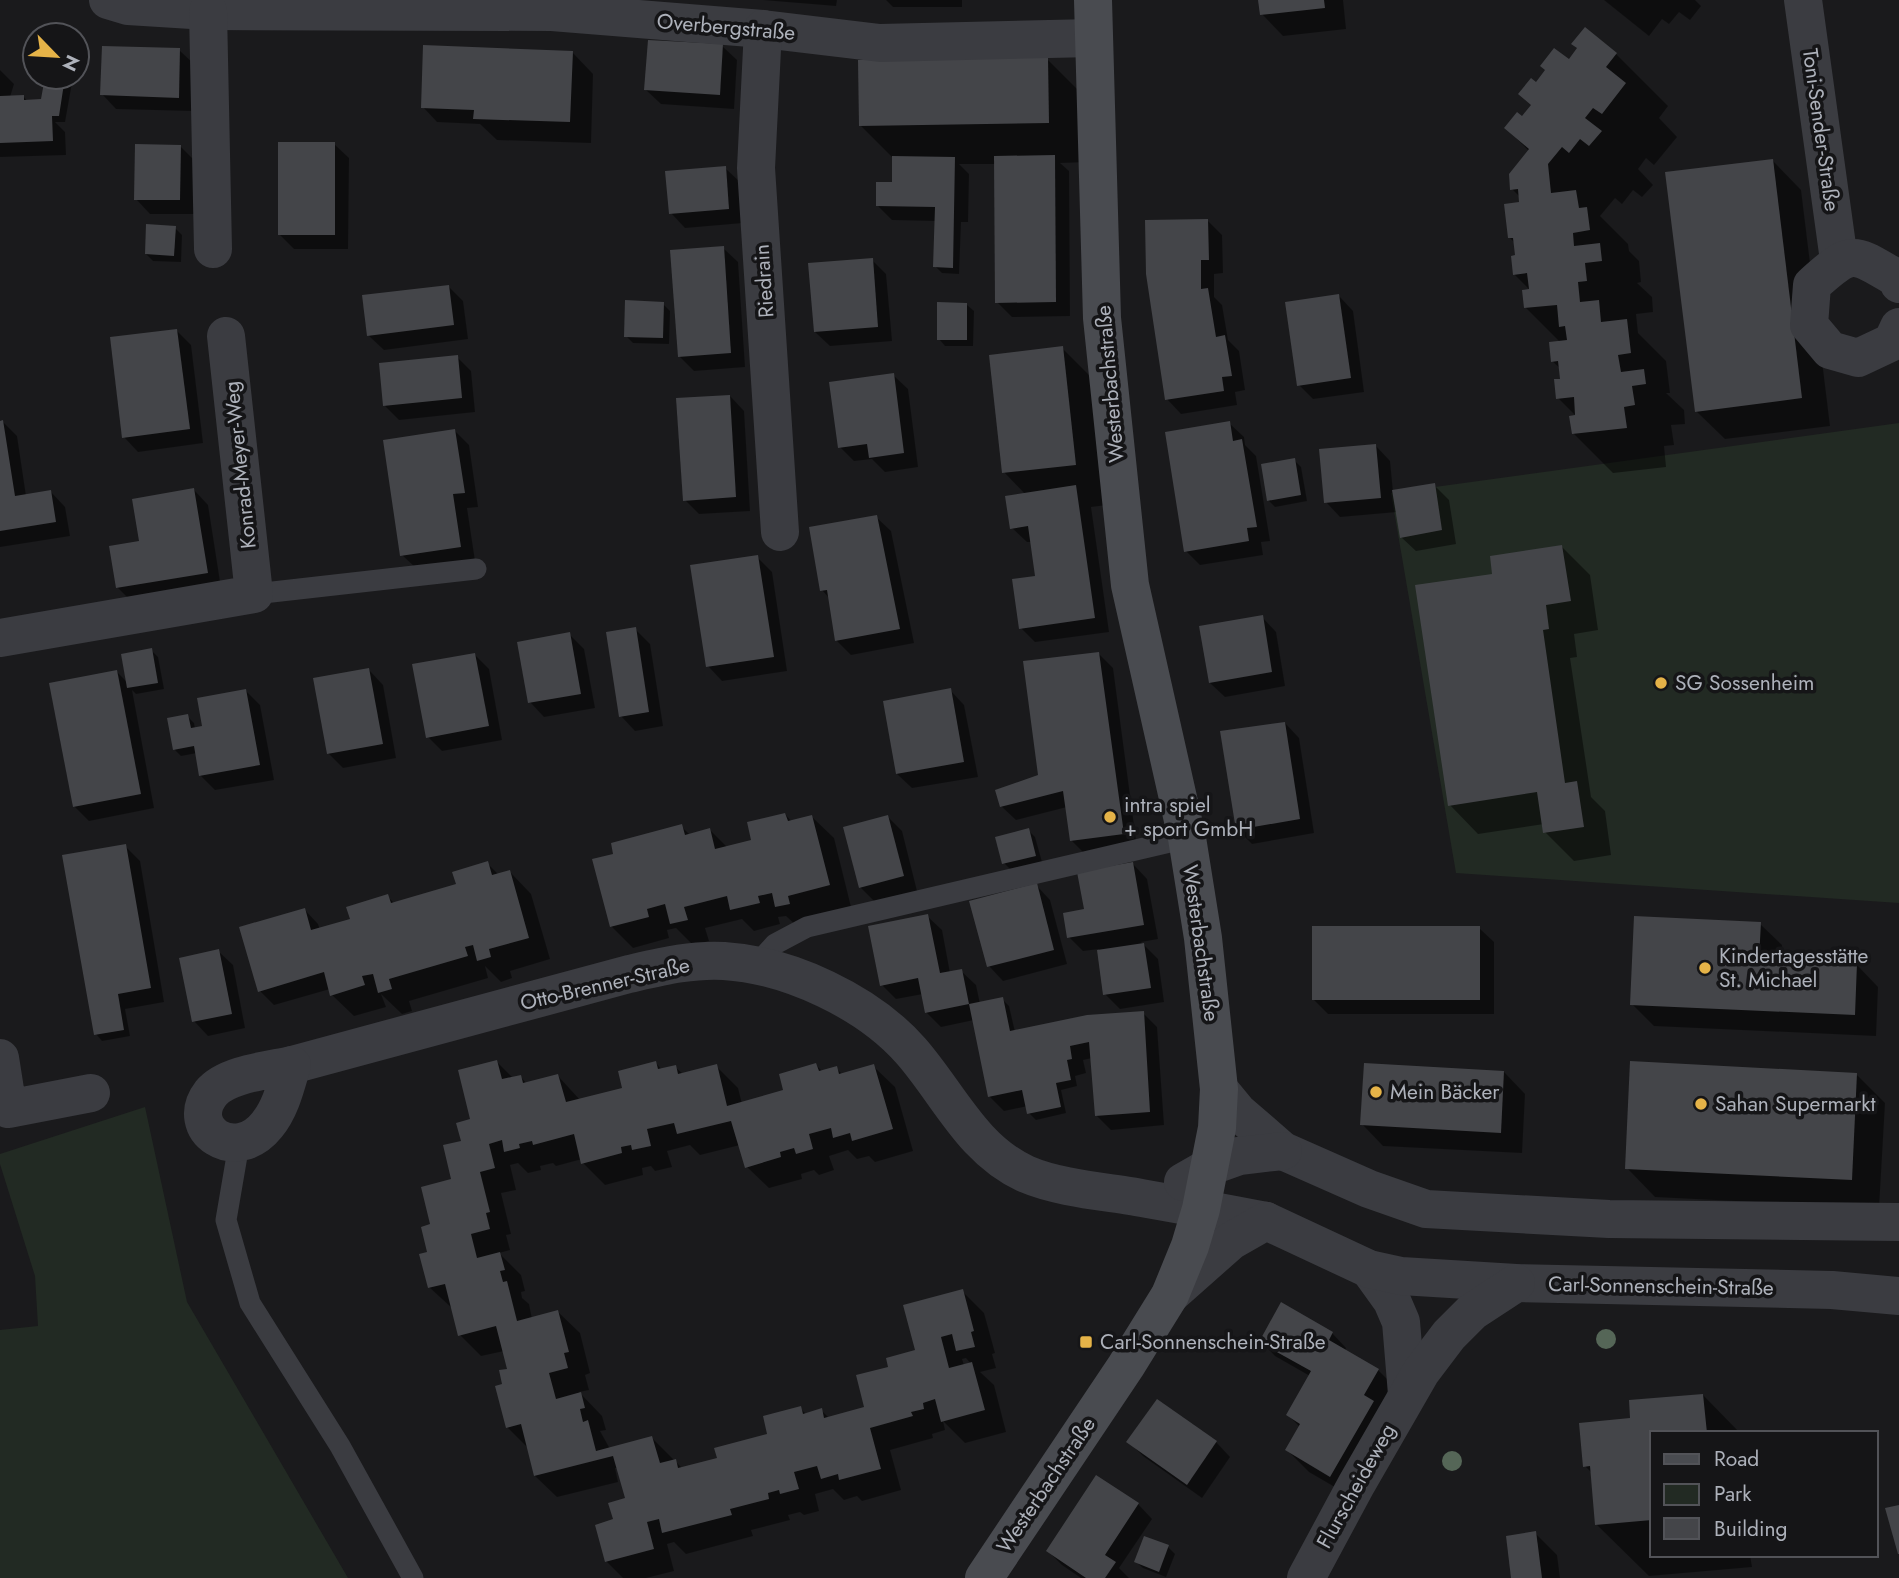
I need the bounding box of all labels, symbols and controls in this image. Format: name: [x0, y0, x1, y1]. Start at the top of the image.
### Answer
street label: Overbergstraße: [655, 6, 797, 48]
north arrow: [21, 21, 91, 91]
street label: Toni-Sender-Straße: [1795, 47, 1847, 214]
text: N: [56, 50, 86, 76]
street label: Riedrain: [746, 243, 782, 319]
street label: Westerbachstraße: [1088, 304, 1132, 464]
street label: Konrad-Meyer-Weg: [216, 380, 264, 550]
place label: SG Sossenheim: [1675, 668, 1815, 698]
marker: SG Sossenheim: [1653, 675, 1669, 691]
place label: intra spiel + sport GmbH: [1124, 790, 1253, 844]
marker: intra spiel + sport GmbH: [1102, 809, 1118, 825]
street label: Westerbachstraße: [1175, 863, 1227, 1024]
place label: Kindertagesstätte St. Michael: [1719, 941, 1868, 995]
street label: Otto-Brenner-Straße: [517, 950, 693, 1018]
marker: Kindertagesstätte St. Michael: [1697, 960, 1713, 976]
place label: Mein Bäcker: [1390, 1077, 1500, 1107]
marker: Mein Bäcker: [1368, 1084, 1384, 1100]
place label: Sahan Supermarkt: [1715, 1089, 1876, 1119]
marker: Sahan Supermarkt: [1693, 1096, 1709, 1112]
street label: Carl-Sonnenschein-Straße: [1548, 1269, 1774, 1303]
place label: Carl-Sonnenschein-Straße: [1100, 1327, 1326, 1357]
marker: Carl-Sonnenschein-Straße: [1078, 1334, 1094, 1350]
street label: Westerbachstraße: [989, 1411, 1103, 1559]
street label: Flurscheideweg: [1309, 1418, 1403, 1554]
legend: [1650, 1431, 1878, 1557]
text: Road: [1714, 1444, 1759, 1474]
text: Park: [1714, 1479, 1752, 1509]
text: Building: [1714, 1514, 1787, 1544]

